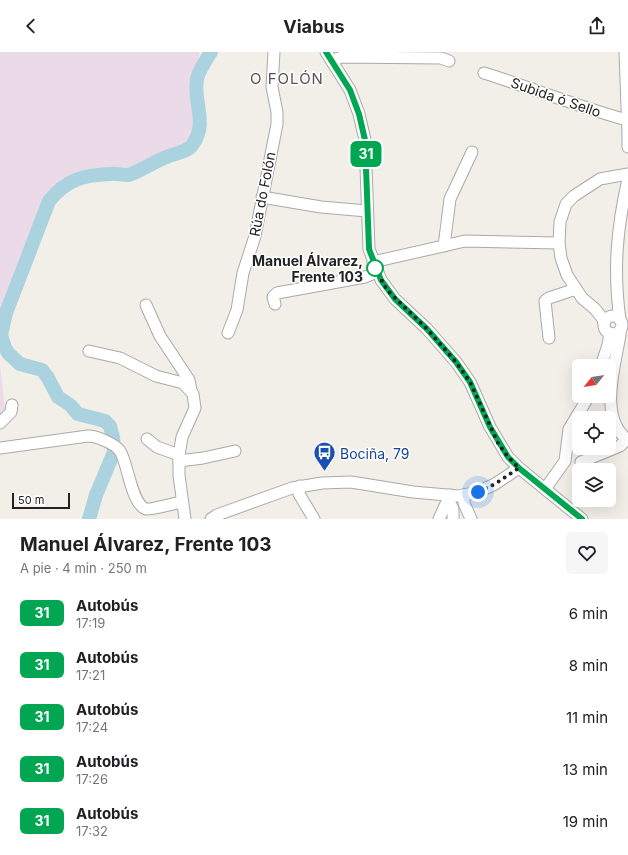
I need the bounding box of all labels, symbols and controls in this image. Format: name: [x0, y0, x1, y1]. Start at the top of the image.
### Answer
icon: back: [20, 15, 42, 37]
icon: share: [586, 15, 608, 37]
text: Viabus: [283, 16, 345, 37]
district label: O FOLÓN: [250, 69, 324, 88]
street label: Subida ó Sello: [509, 74, 603, 120]
line badge: 31: [348, 141, 384, 167]
text: 31: [358, 145, 374, 162]
street label: Rúa do Folón: [245, 150, 279, 238]
place label: Manuel Álvarez, Frente 103: [252, 251, 363, 285]
marker: Manuel Álvarez, Frente 103: [366, 259, 384, 277]
north arrow: [572, 359, 616, 403]
map controls: [572, 359, 616, 507]
button: locate: [572, 411, 616, 455]
bus stop icon: Bociña, 79: [312, 440, 338, 473]
place label: Bociña, 79: [340, 445, 410, 462]
button: layers: [572, 463, 616, 507]
your location: [468, 482, 488, 502]
scale bar: [12, 491, 70, 510]
text: 50 m: [18, 493, 44, 507]
button: heart: [566, 532, 608, 574]
text: Manuel Álvarez, Frente 103: [20, 533, 272, 556]
text: A pie · 4 min · 250 m: [20, 560, 147, 576]
text: Autobús: [76, 596, 138, 615]
text: 31: [34, 604, 50, 621]
text: 6 min: [569, 604, 608, 623]
text: 17:19: [76, 615, 105, 631]
text: Autobús: [76, 648, 138, 667]
text: 31: [34, 656, 50, 673]
text: 8 min: [569, 656, 608, 675]
text: 17:21: [76, 667, 105, 683]
text: Autobús: [76, 700, 138, 719]
text: 31: [34, 708, 50, 725]
text: 11 min: [566, 708, 608, 727]
text: 17:24: [76, 719, 108, 735]
text: Autobús: [76, 752, 138, 771]
text: 31: [34, 760, 50, 777]
text: 13 min: [563, 760, 608, 779]
text: 17:26: [76, 771, 108, 787]
text: Autobús: [76, 804, 138, 823]
text: 31: [34, 812, 50, 829]
text: 19 min: [563, 812, 608, 831]
text: 17:32: [76, 823, 108, 839]

